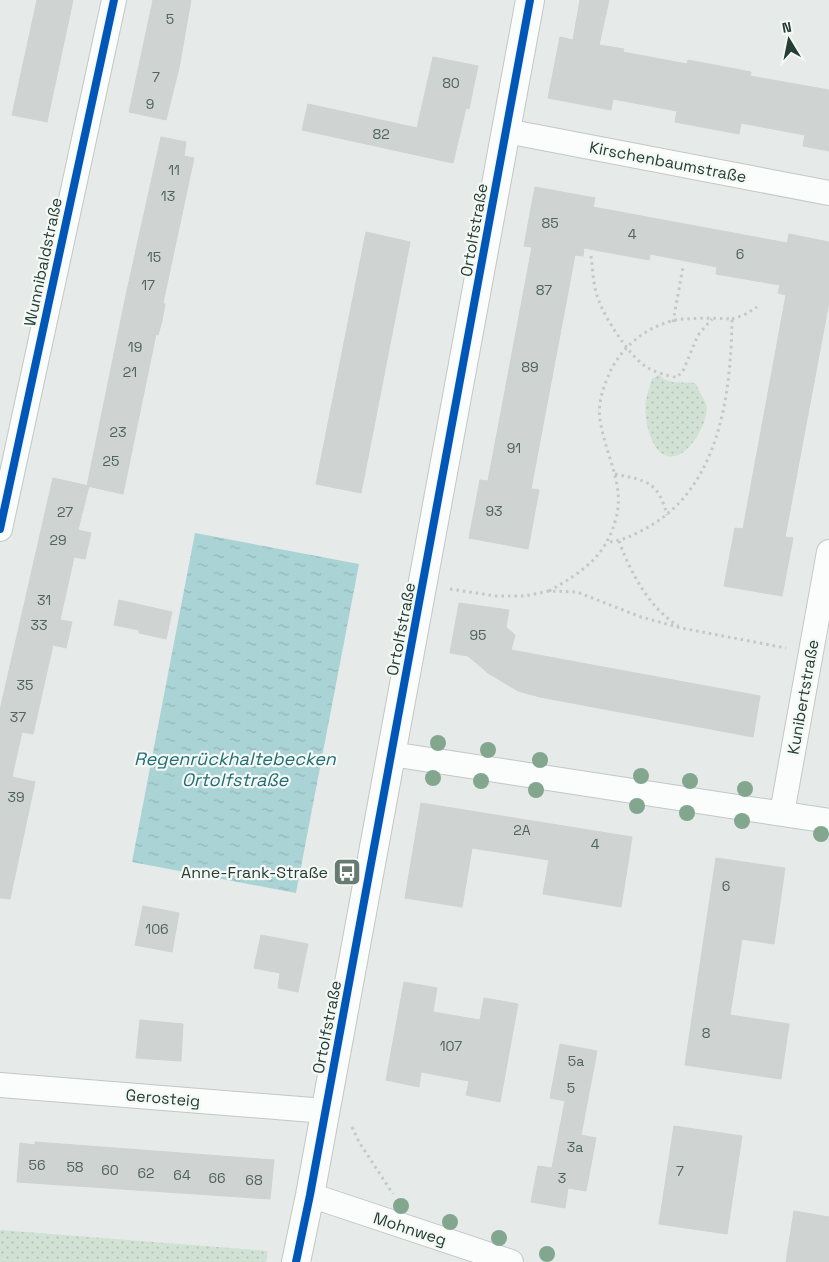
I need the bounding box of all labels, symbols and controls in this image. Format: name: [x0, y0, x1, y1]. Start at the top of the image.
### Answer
house number: 5: [166, 10, 174, 28]
north arrow: [764, 15, 814, 65]
text: N: [781, 18, 793, 37]
house number: 7: [152, 68, 160, 86]
house number: 80: [442, 74, 460, 92]
house number: 9: [146, 95, 154, 113]
house number: 82: [372, 125, 390, 143]
street label: Kirschenbaumstraße: [588, 136, 748, 188]
house number: 11: [168, 161, 180, 179]
street label: Ortolfstraße: [455, 182, 493, 278]
house number: 13: [161, 187, 175, 205]
street label: Wunnibaldstraße: [19, 196, 67, 328]
house number: 85: [541, 214, 559, 232]
house number: 4: [628, 225, 637, 243]
house number: 6: [736, 245, 744, 263]
house number: 15: [147, 248, 161, 266]
house number: 17: [141, 276, 155, 294]
house number: 87: [536, 281, 552, 299]
house number: 19: [128, 338, 142, 356]
house number: 89: [521, 358, 539, 376]
house number: 21: [123, 363, 137, 381]
house number: 23: [110, 423, 126, 441]
house number: 91: [507, 439, 521, 457]
house number: 25: [103, 452, 119, 470]
house number: 93: [485, 502, 503, 520]
house number: 27: [57, 503, 73, 521]
house number: 29: [50, 531, 66, 549]
street label: Ortolfstraße: [382, 581, 420, 677]
house number: 31: [37, 591, 51, 609]
house number: 33: [31, 616, 47, 634]
house number: 95: [470, 626, 486, 644]
street label: Kunibertstraße: [783, 638, 823, 756]
house number: 35: [17, 676, 33, 694]
house number: 37: [10, 708, 26, 726]
water label: Regenrückhaltebecken Ortolfstraße: [134, 747, 337, 791]
house number: 39: [7, 788, 25, 806]
house number: 2A: [513, 821, 531, 839]
house number: 4: [591, 835, 600, 853]
bus stop icon: Anne-Frank-Straße: [332, 857, 362, 887]
place label: Anne-Frank-Straße: [181, 862, 328, 883]
house number: 6: [722, 877, 730, 895]
house number: 106: [145, 920, 169, 938]
street label: Ortolfstraße: [308, 979, 346, 1075]
house number: 8: [702, 1024, 711, 1042]
house number: 107: [440, 1037, 462, 1055]
house number: 5a: [568, 1052, 584, 1070]
house number: 5: [567, 1079, 575, 1097]
street label: Gerosteig: [125, 1084, 201, 1112]
house number: 3a: [567, 1138, 583, 1156]
house number: 56: [29, 1156, 45, 1174]
house number: 58: [66, 1158, 84, 1176]
house number: 60: [101, 1161, 119, 1179]
house number: 7: [676, 1162, 684, 1180]
house number: 62: [138, 1164, 154, 1182]
house number: 64: [173, 1166, 191, 1184]
house number: 66: [208, 1169, 226, 1187]
house number: 3: [558, 1169, 566, 1187]
house number: 68: [245, 1171, 263, 1189]
street label: Mohnweg: [371, 1207, 449, 1251]

